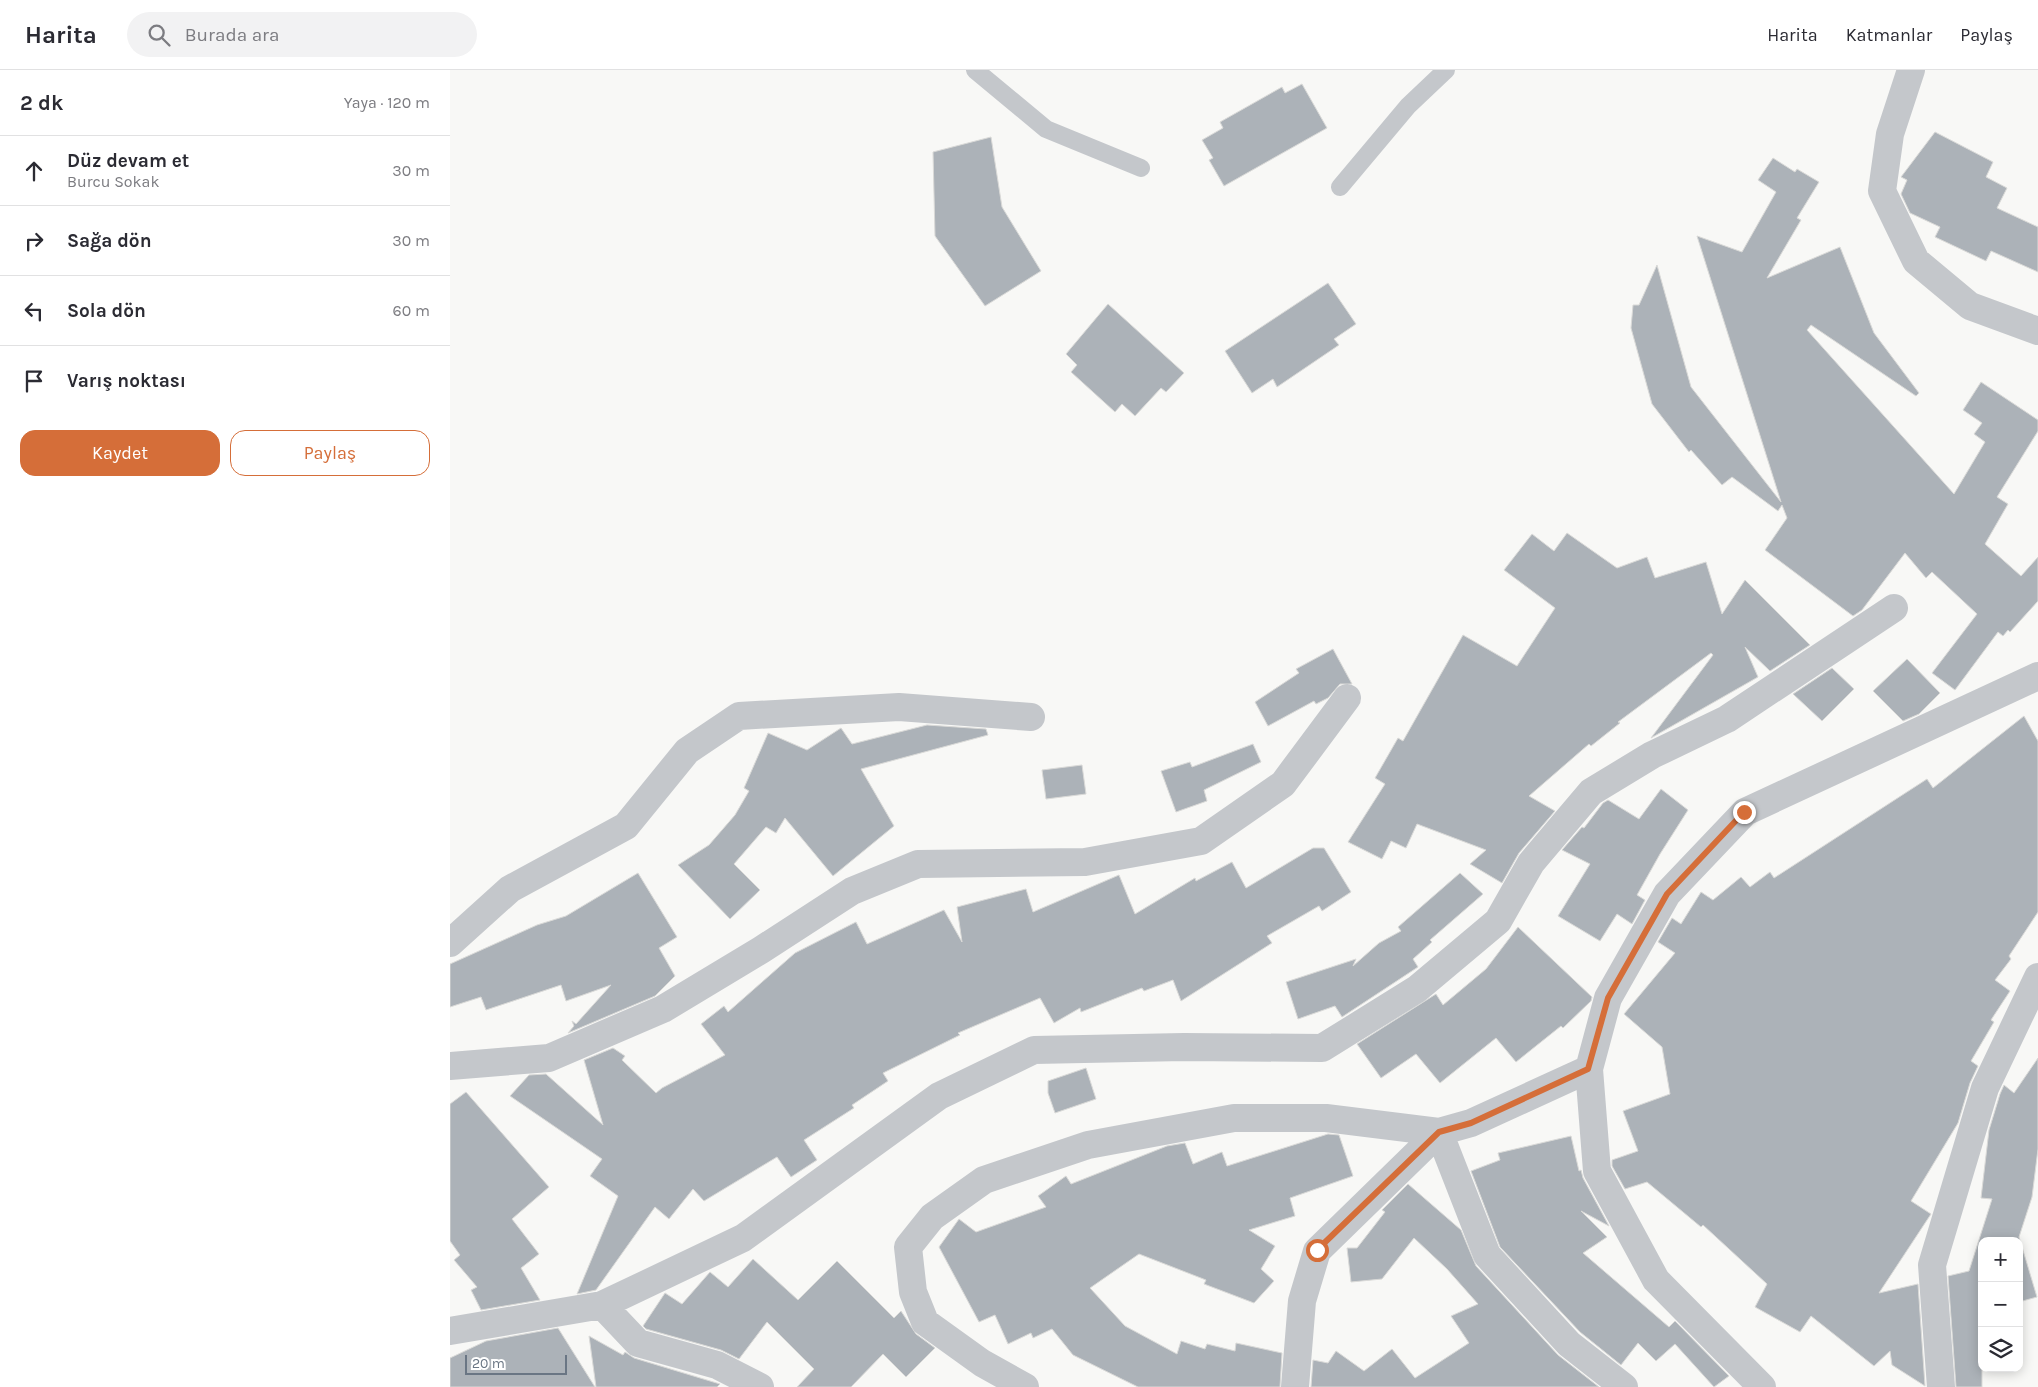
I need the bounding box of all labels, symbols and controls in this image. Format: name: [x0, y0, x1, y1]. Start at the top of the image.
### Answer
search box: [127, 12, 477, 57]
text: Harita: [25, 21, 97, 49]
icon: search: [145, 21, 173, 49]
text: Burada ara: [185, 24, 279, 46]
text: Harita: [1767, 24, 1818, 46]
text: Katmanlar: [1846, 24, 1932, 46]
text: Paylaş: [1960, 24, 2013, 46]
text: 2 dk: [20, 91, 63, 115]
text: Yaya · 120 m: [344, 93, 430, 112]
text: Düz devam et: [67, 150, 189, 172]
icon: ahead: [20, 157, 48, 185]
text: 30 m: [392, 161, 430, 180]
text: Burcu Sokak: [67, 172, 159, 191]
icon: right: [20, 227, 48, 255]
text: Sağa dön: [67, 230, 151, 252]
text: 30 m: [392, 231, 430, 250]
icon: left: [20, 297, 48, 325]
text: Sola dön: [67, 300, 146, 322]
text: 60 m: [393, 301, 430, 320]
icon: arrive: [20, 367, 48, 395]
text: Varış noktası: [67, 370, 186, 392]
button: Kaydet: [20, 430, 220, 476]
button: Paylaş: [230, 430, 430, 476]
route end: [1733, 801, 1756, 824]
map controls: [1978, 1237, 2023, 1372]
button: +: [1978, 1237, 2023, 1282]
route start: [1306, 1239, 1329, 1262]
button: −: [1978, 1282, 2023, 1327]
button: layers: [1978, 1327, 2023, 1372]
scale bar: [465, 1352, 568, 1375]
text: 20 m: [472, 1355, 505, 1372]

